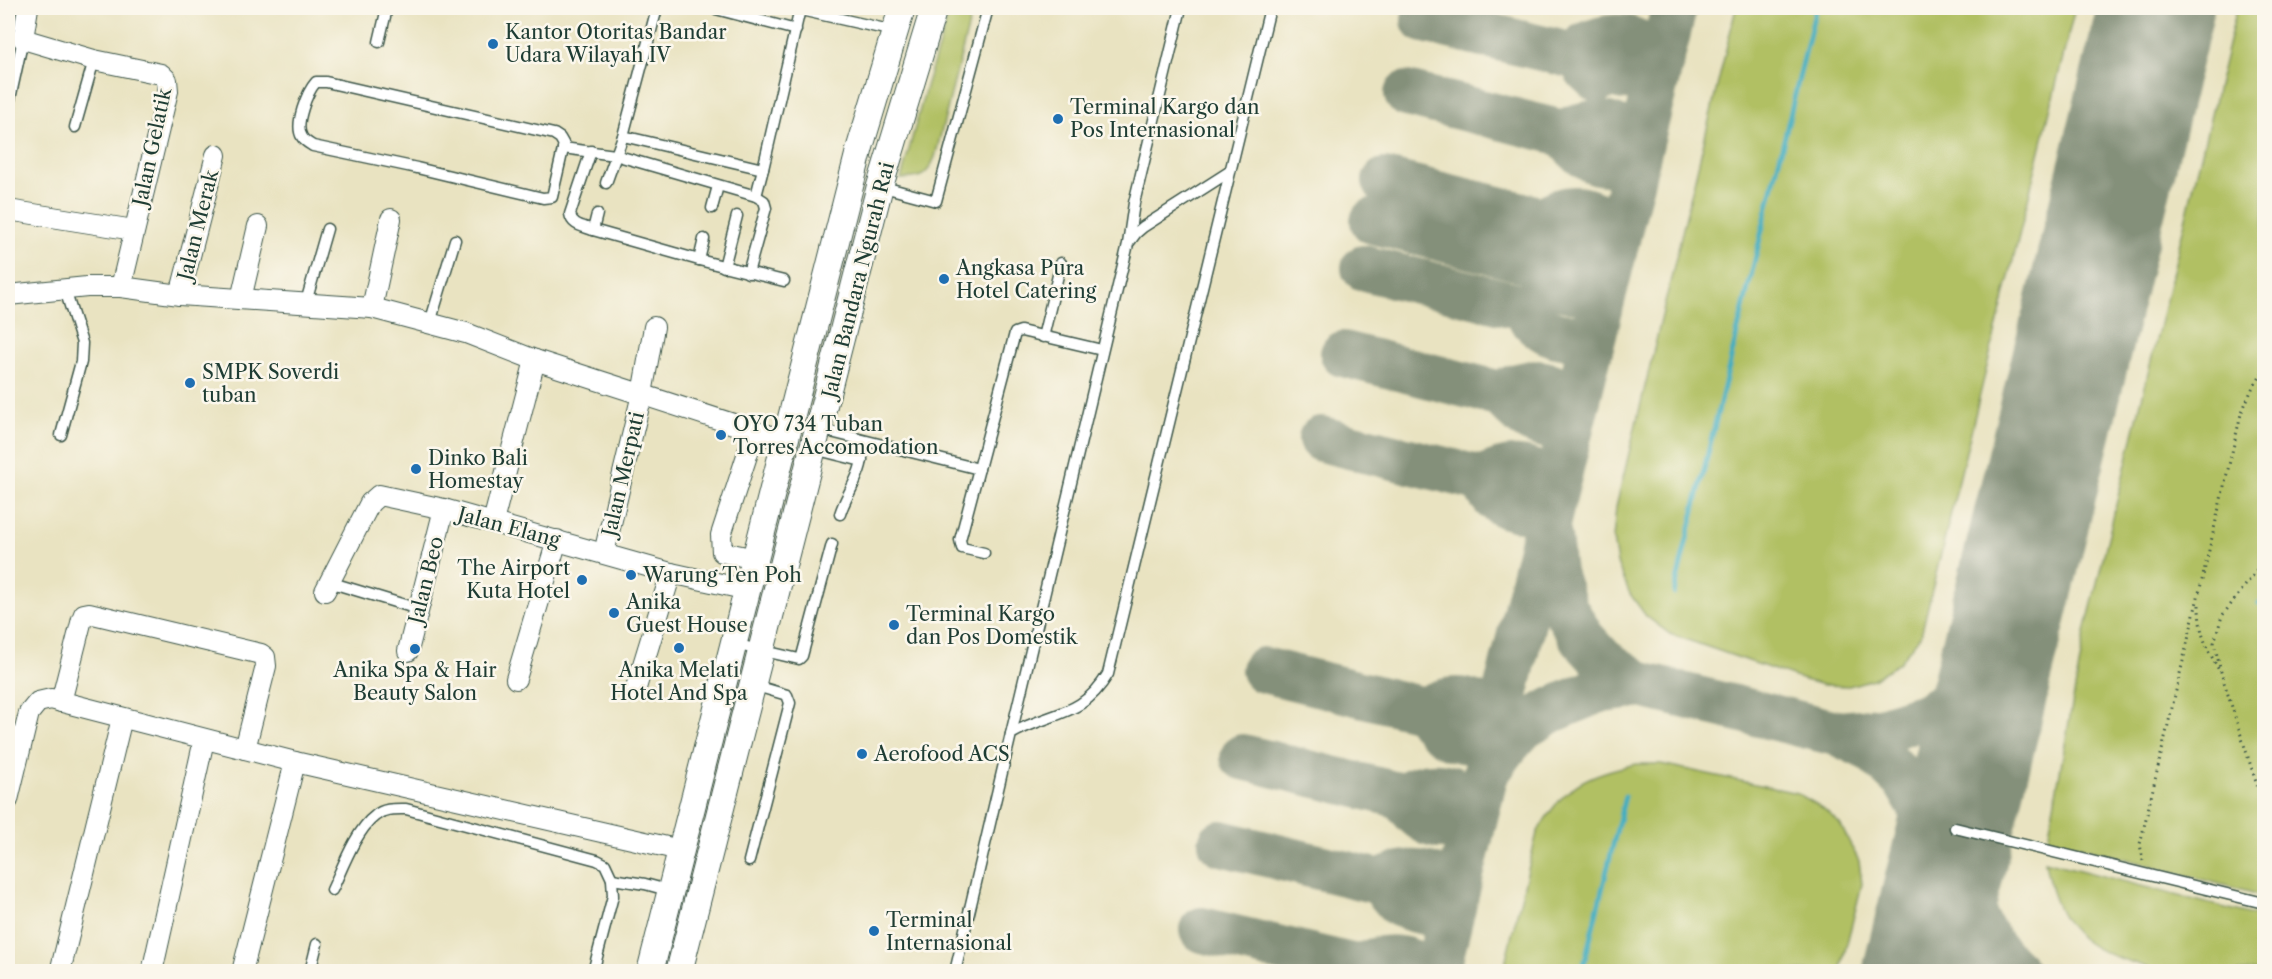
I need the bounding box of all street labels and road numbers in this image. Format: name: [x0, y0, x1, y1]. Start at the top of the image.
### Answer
street label: Jalan Gelatik: [127, 84, 177, 211]
street label: Jalan Bandara Ngurah Rai: [816, 160, 899, 403]
street label: Jalan Merak: [172, 166, 224, 286]
street label: Jalan Merpati: [596, 409, 649, 542]
street label: Jalan Elang: [452, 501, 563, 552]
street label: Jalan Beo: [403, 534, 448, 629]

